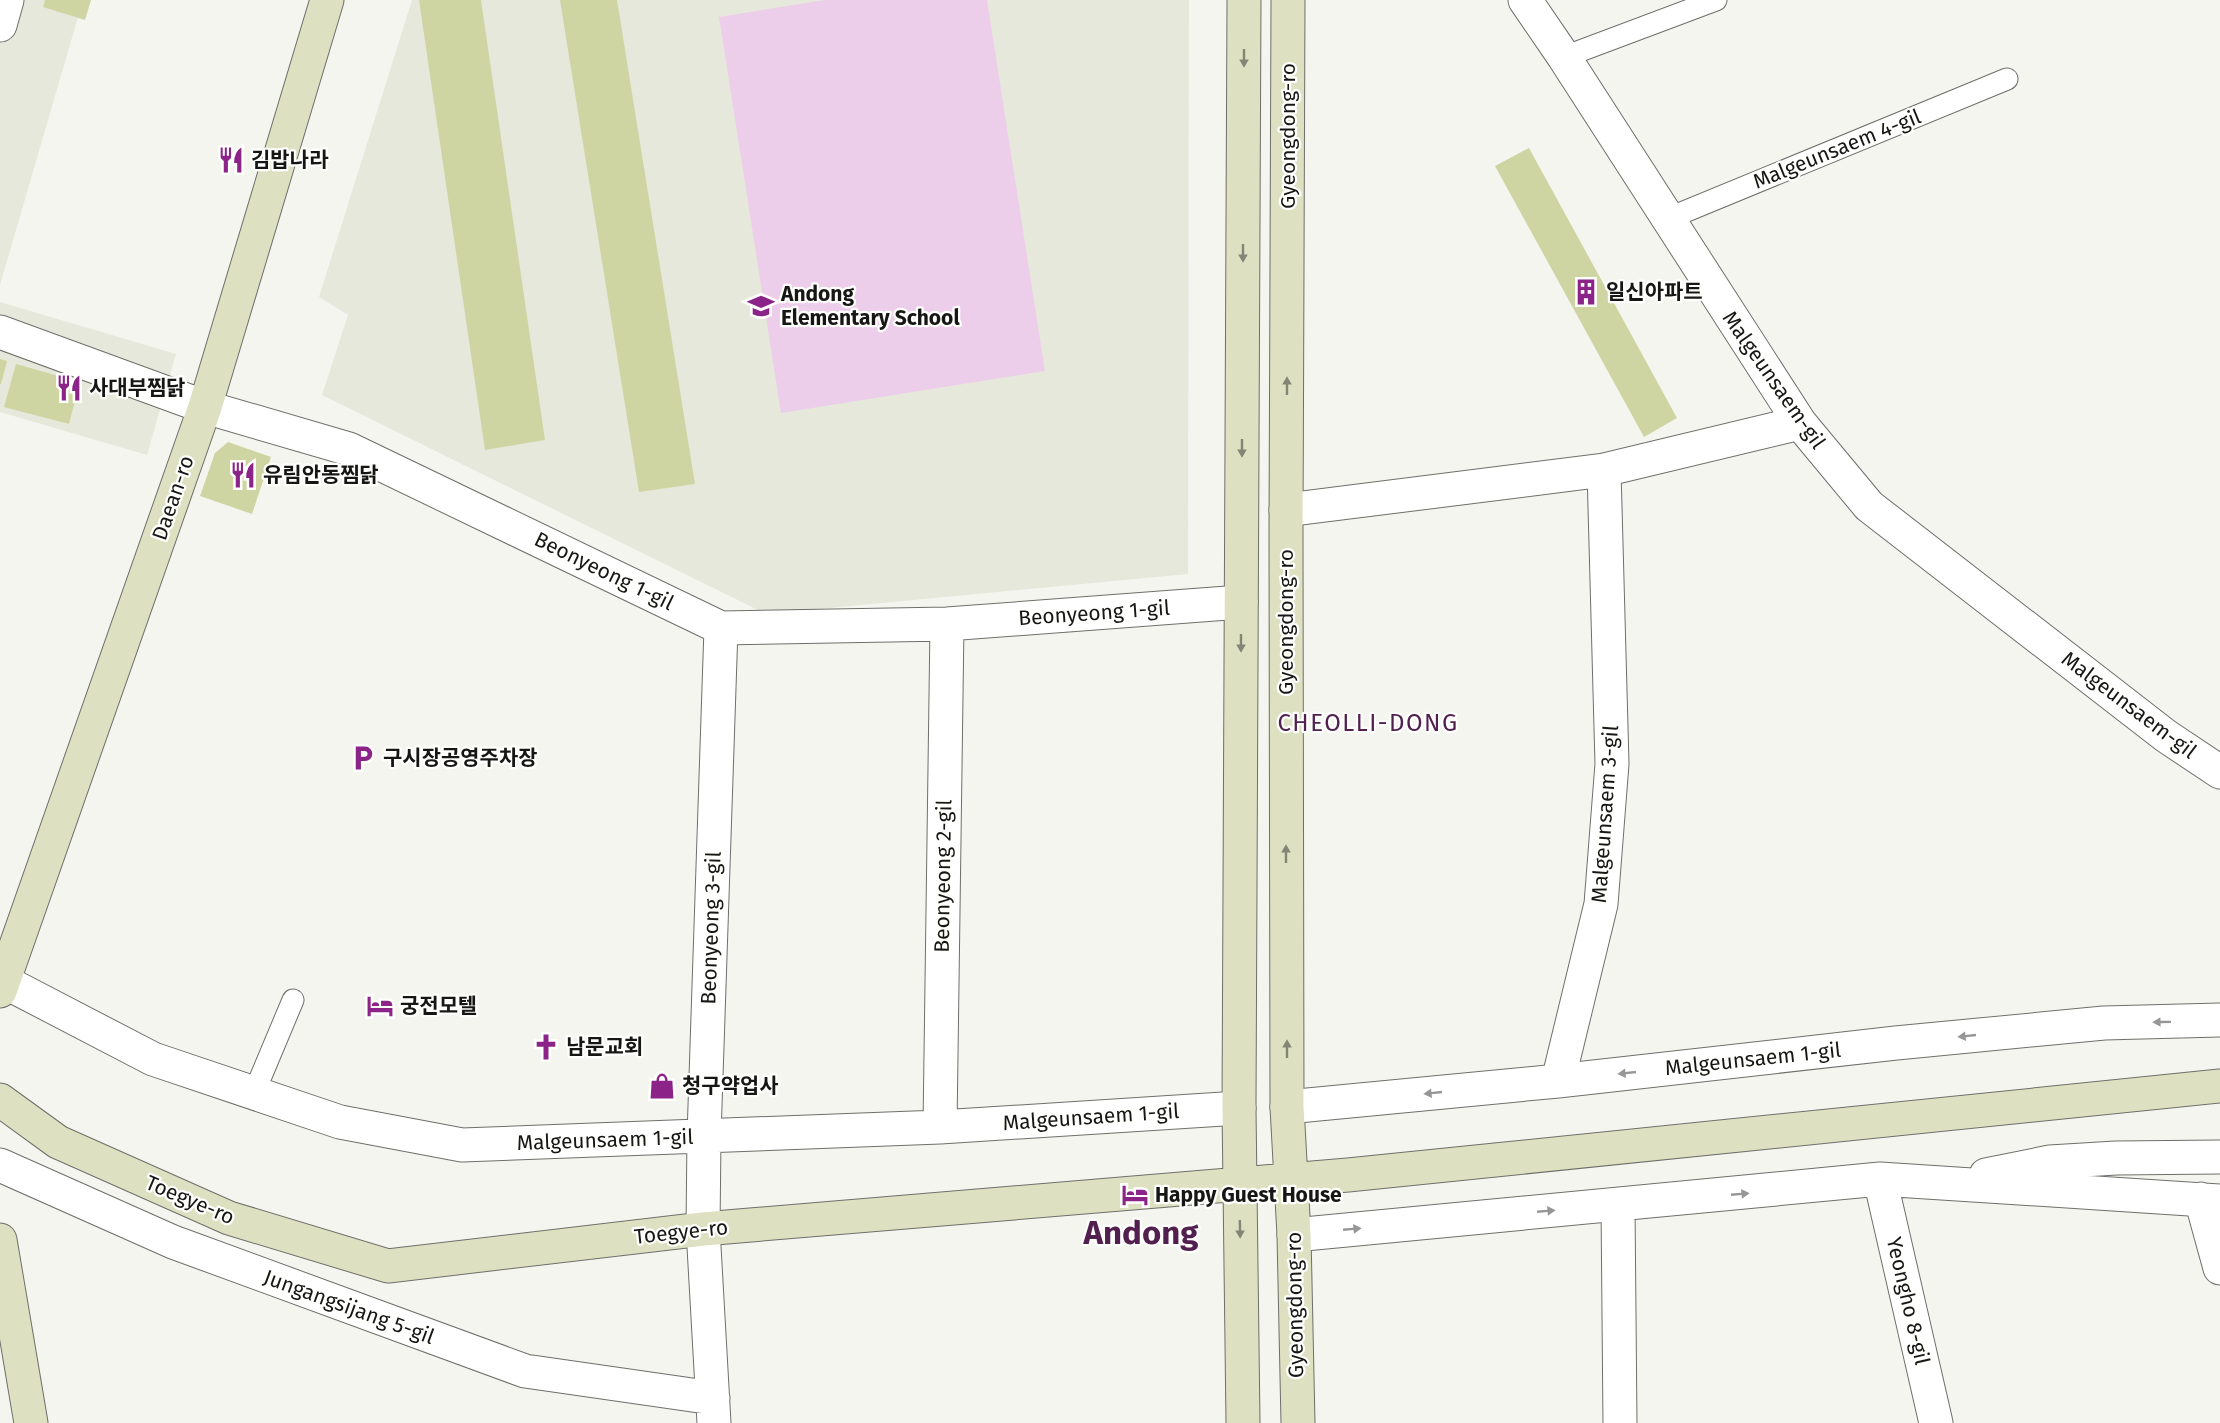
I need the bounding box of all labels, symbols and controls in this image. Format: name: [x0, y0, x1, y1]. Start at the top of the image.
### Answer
one-way arrow: [1239, 49, 1249, 68]
street label: Gyeongdong-ro: [1275, 63, 1301, 209]
street label: Malgeunsaem 4-gil: [1749, 103, 1925, 195]
restaurant icon: 김밥나라: [216, 145, 246, 175]
place label: 김밥나라: [251, 147, 329, 173]
one-way arrow: [1238, 244, 1248, 263]
building icon: 일신아파트: [1571, 277, 1601, 307]
place label: 일신아파트: [1606, 279, 1703, 305]
place label: Andong Elementary School: [780, 281, 960, 331]
school or university icon: Andong Elementary School: [746, 291, 776, 321]
street label: Malgeunsaem-gil: [1717, 306, 1831, 454]
restaurant icon: 사대부찜닭: [54, 373, 84, 403]
place label: 사대부찜닭: [89, 375, 186, 401]
one-way arrow: [1282, 376, 1292, 395]
one-way arrow: [1237, 439, 1247, 458]
street label: Daean-ro: [146, 452, 200, 544]
restaurant icon: 유림안동찜닭: [228, 460, 258, 490]
place label: 유림안동찜닭: [263, 462, 379, 488]
street label: Beonyeong 1-gil: [530, 526, 678, 616]
street label: Gyeongdong-ro: [1273, 549, 1299, 695]
street label: Beonyeong 1-gil: [1017, 595, 1171, 631]
one-way arrow: [1236, 634, 1246, 653]
street label: Malgeunsaem-gil: [2056, 646, 2202, 764]
district label: CHEOLLI-DONG: [1277, 709, 1459, 737]
street label: Malgeunsaem 3-gil: [1586, 724, 1624, 904]
parking icon: 구시장공영주차장: [348, 743, 378, 773]
place label: 구시장공영주차장: [383, 745, 538, 771]
street label: Beonyeong 2-gil: [929, 799, 957, 953]
one-way arrow: [1281, 844, 1291, 863]
street label: Beonyeong 3-gil: [695, 851, 727, 1005]
hotel icon: 궁전모텔: [365, 991, 395, 1021]
place label: 궁전모텔: [400, 993, 477, 1019]
one-way arrow: [2152, 1017, 2171, 1026]
one-way arrow: [1958, 1031, 1977, 1041]
church icon: 남문교회: [531, 1032, 561, 1062]
place label: 남문교회: [566, 1034, 643, 1060]
street label: Malgeunsaem 1-gil: [1664, 1037, 1842, 1081]
one-way arrow: [1282, 1039, 1292, 1058]
one-way arrow: [1618, 1069, 1637, 1078]
shop icon: 청구약업사: [647, 1071, 677, 1101]
place label: 청구약업사: [682, 1073, 779, 1099]
one-way arrow: [1424, 1088, 1443, 1098]
street label: Malgeunsaem 1-gil: [1002, 1098, 1180, 1136]
street label: Malgeunsaem 1-gil: [516, 1124, 694, 1156]
street label: Toegye-ro: [142, 1170, 238, 1230]
hotel icon: Happy Guest House: [1120, 1180, 1150, 1210]
place label: Happy Guest House: [1155, 1182, 1342, 1208]
one-way arrow: [1731, 1189, 1750, 1199]
one-way arrow: [1537, 1206, 1556, 1216]
district label: Andong: [1083, 1213, 1199, 1253]
street label: Toegye-ro: [633, 1214, 729, 1250]
one-way arrow: [1236, 1220, 1245, 1239]
one-way arrow: [1342, 1224, 1361, 1234]
street label: Gyeongdong-ro: [1281, 1232, 1309, 1378]
street label: Yeongho 8-gil: [1881, 1235, 1935, 1367]
street label: Jungangsijang 5-gil: [260, 1264, 438, 1350]

